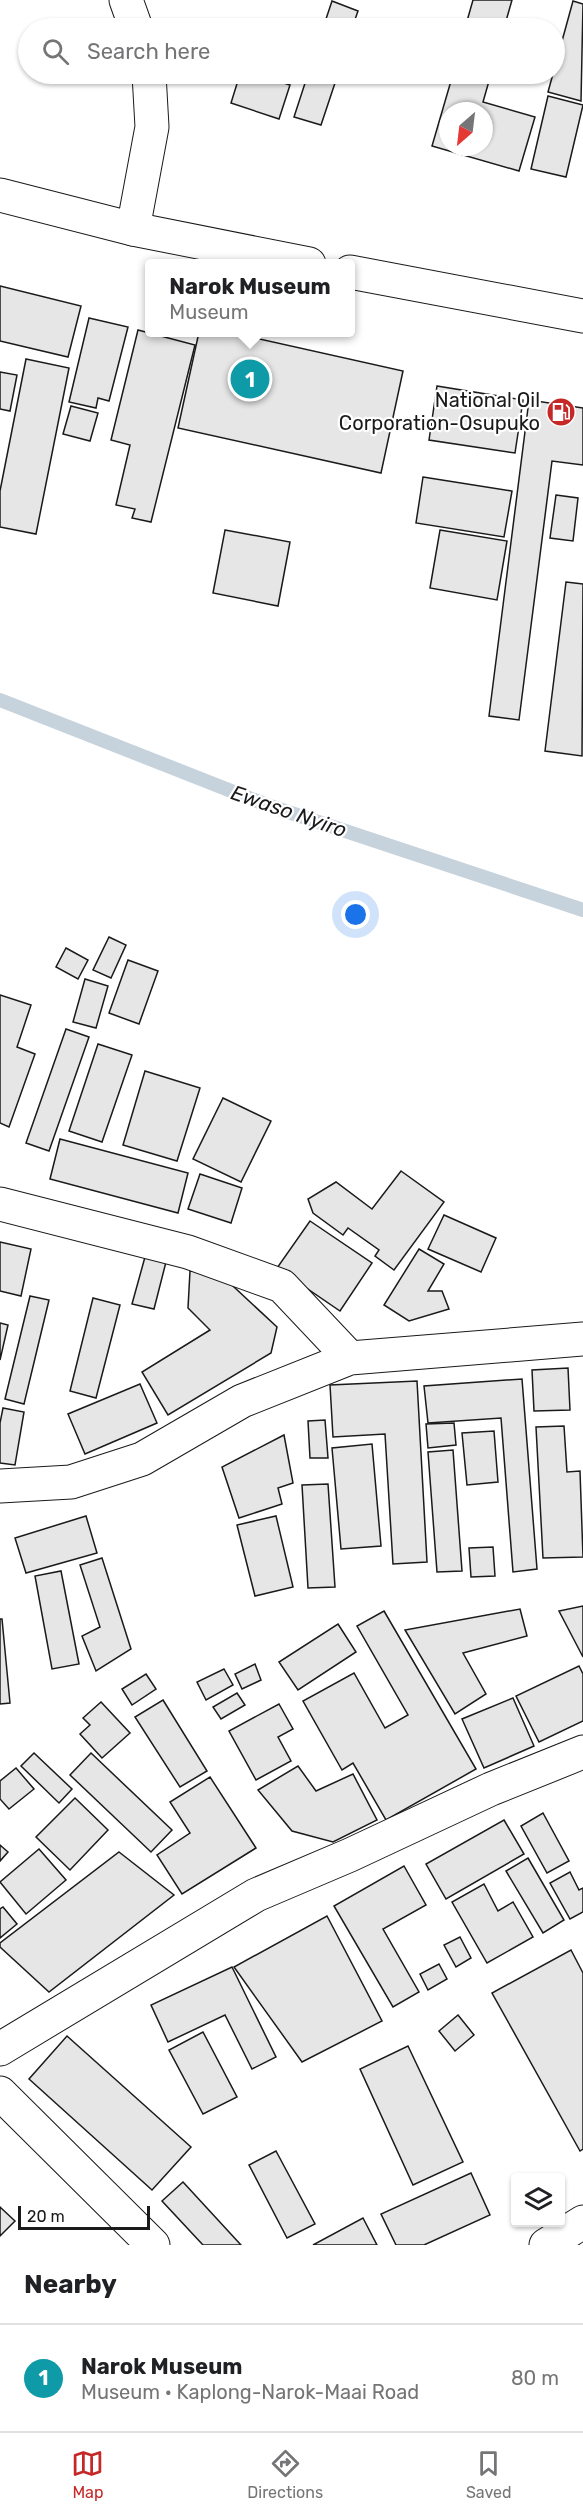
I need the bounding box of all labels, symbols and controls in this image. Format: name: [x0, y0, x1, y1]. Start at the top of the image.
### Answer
search box: [18, 18, 565, 84]
icon: search: [39, 35, 72, 68]
text: Search here: [87, 38, 210, 65]
north arrow: [439, 102, 493, 156]
popup: [145, 259, 355, 337]
text: Narok Museum: [169, 273, 331, 300]
text: Museum: [169, 300, 248, 324]
pin: 1: [230, 356, 270, 401]
place label: National Oil Corporation-Osupuko: [339, 388, 540, 435]
fuel station icon: National Oil Corporation-Osupuko: [545, 396, 577, 428]
water label: Ewaso Nyiro: [228, 779, 350, 843]
your location: [341, 900, 370, 929]
map controls: [511, 2173, 565, 2227]
button: layers: [511, 2173, 565, 2227]
scale bar: [18, 2203, 150, 2230]
text: 20 m: [27, 2207, 65, 2226]
text: Nearby: [24, 2269, 117, 2300]
text: Narok Museum: [81, 2353, 242, 2380]
text: 1: [39, 2366, 48, 2390]
text: 80 m: [511, 2366, 559, 2390]
text: Museum · Kaplong-Narok-Maai Road: [81, 2380, 419, 2404]
tab: Map: [71, 2447, 104, 2502]
tab: Directions: [247, 2447, 323, 2502]
tab: Saved: [466, 2447, 512, 2502]

